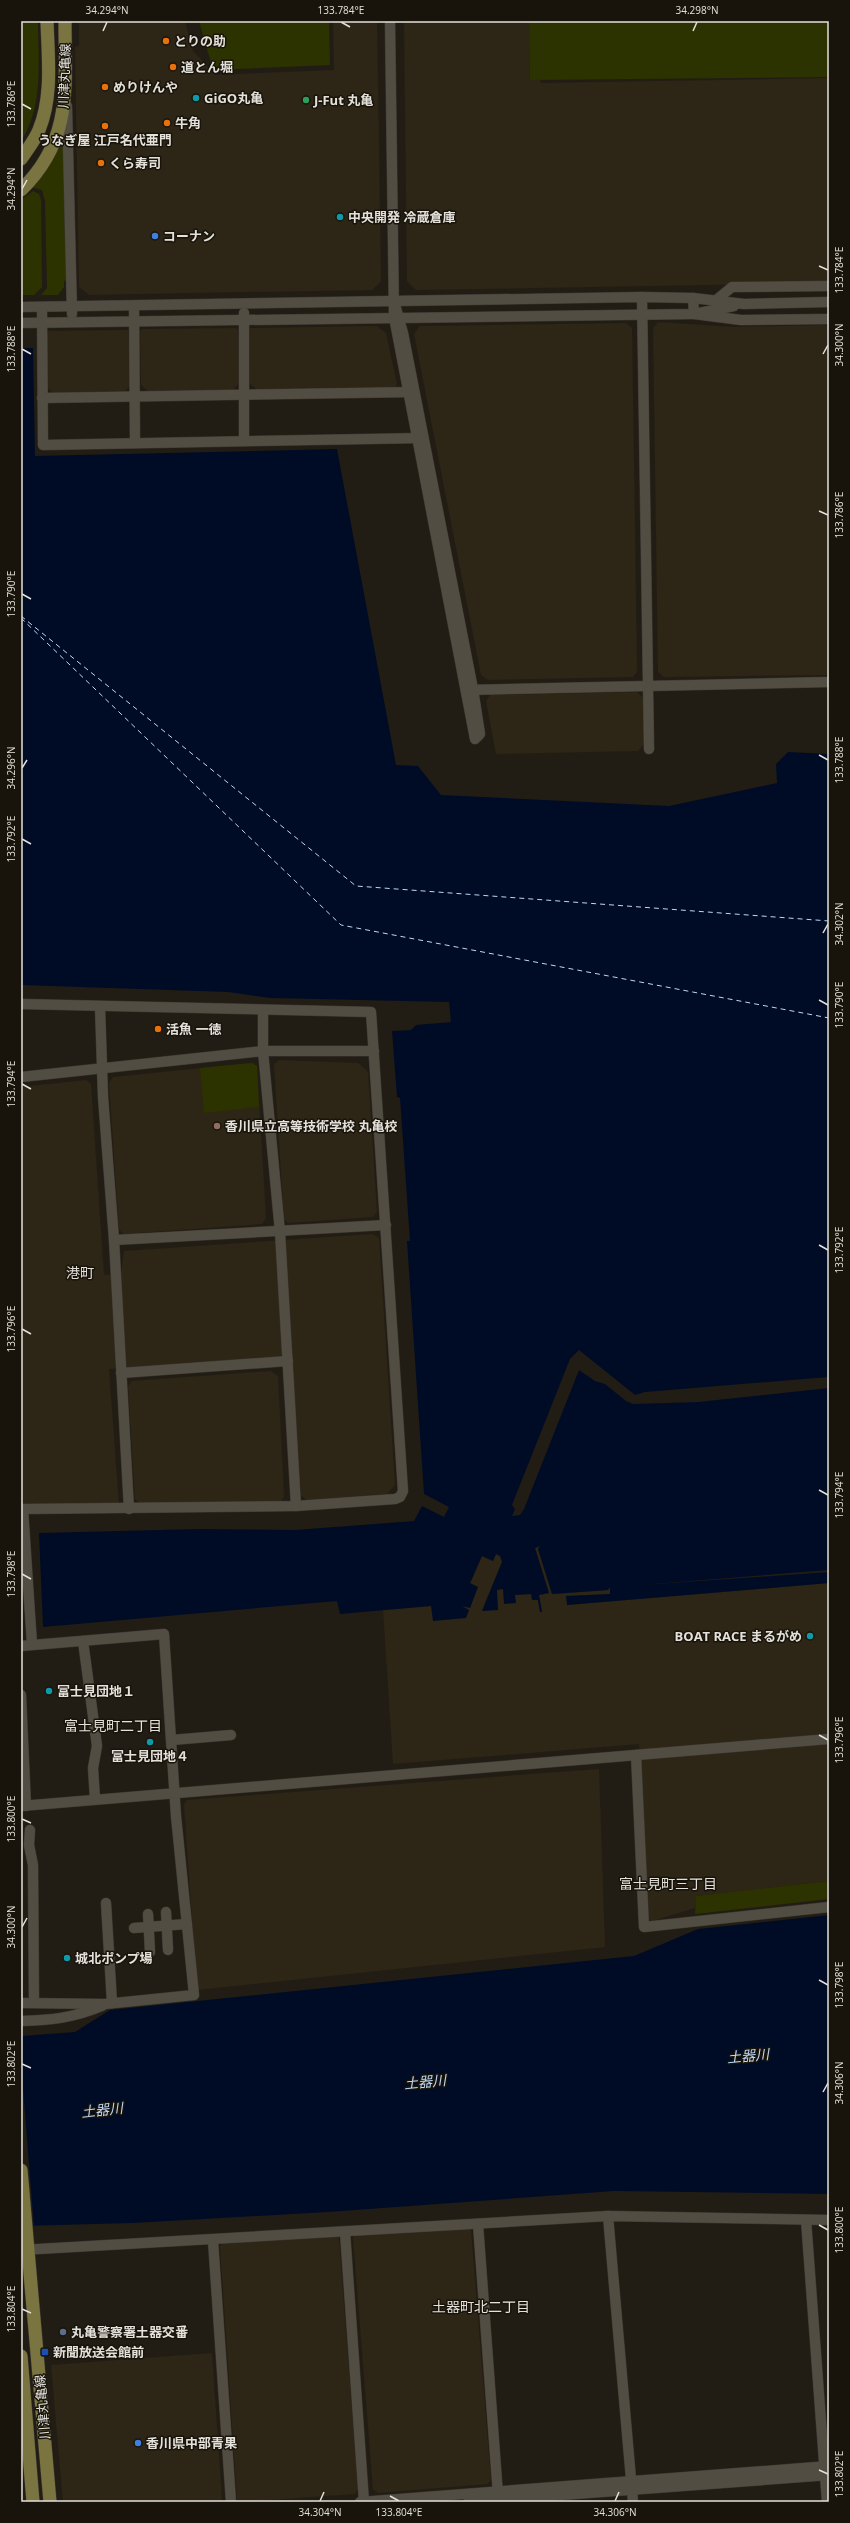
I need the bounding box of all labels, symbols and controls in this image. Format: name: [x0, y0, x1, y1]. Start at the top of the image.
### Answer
text: 34.294°N: [85, 3, 129, 17]
text: 133.784°E: [318, 3, 364, 17]
text: 34.298°N: [675, 3, 719, 17]
place label: とりの助: [174, 32, 226, 50]
marker: とりの助: [161, 36, 171, 46]
street label: 川津丸亀線: [54, 43, 74, 109]
place label: 道とん堀: [181, 58, 233, 76]
marker: 道とん堀: [168, 62, 178, 72]
place label: めりけんや: [113, 78, 178, 96]
text: 133.786°E: [4, 81, 18, 127]
marker: めりけんや: [100, 82, 110, 92]
place label: GiGO丸亀: [204, 89, 263, 107]
place label: J-Fut 丸亀: [313, 91, 373, 109]
marker: GiGO丸亀: [191, 93, 201, 103]
marker: J-Fut 丸亀: [301, 95, 311, 105]
place label: 牛角: [175, 114, 201, 132]
marker: 牛角: [162, 118, 172, 128]
marker: うなぎ屋 江戸名代亜門: [100, 121, 110, 131]
place label: うなぎ屋 江戸名代亜門: [38, 131, 172, 149]
place label: くら寿司: [109, 154, 161, 172]
marker: くら寿司: [96, 158, 106, 168]
text: 34.294°N: [4, 167, 18, 211]
place label: 中央開発 冷蔵倉庫: [348, 208, 455, 226]
marker: 中央開発 冷蔵倉庫: [335, 212, 345, 222]
place label: コーナン: [163, 227, 215, 245]
marker: コーナン: [150, 231, 160, 241]
text: 133.784°E: [832, 247, 846, 293]
text: 34.300°N: [832, 323, 846, 367]
text: 133.788°E: [4, 326, 18, 372]
text: 133.786°E: [832, 492, 846, 538]
text: 133.790°E: [4, 571, 18, 617]
text: 133.788°E: [832, 737, 846, 783]
text: 34.296°N: [4, 746, 18, 790]
text: 133.792°E: [4, 816, 18, 862]
text: 34.302°N: [832, 902, 846, 946]
text: 133.790°E: [832, 982, 846, 1028]
place label: 活魚 一徳: [166, 1020, 221, 1038]
marker: 活魚 一徳: [153, 1024, 163, 1034]
text: 133.794°E: [4, 1061, 18, 1107]
place label: 香川県立高等技術学校 丸亀校: [225, 1117, 397, 1135]
marker: 香川県立高等技術学校 丸亀校: [212, 1121, 222, 1131]
text: 133.792°E: [832, 1227, 846, 1273]
district label: 港町: [66, 1263, 94, 1282]
text: 133.796°E: [4, 1306, 18, 1352]
text: 133.794°E: [832, 1472, 846, 1518]
text: 133.798°E: [4, 1551, 18, 1597]
place label: BOAT RACE まるがめ: [675, 1627, 802, 1645]
marker: BOAT RACE まるがめ: [805, 1631, 815, 1641]
place label: 富士見団地１: [57, 1682, 135, 1700]
marker: 富士見団地１: [44, 1686, 54, 1696]
district label: 富士見町二丁目: [64, 1716, 162, 1735]
text: 133.796°E: [832, 1717, 846, 1763]
marker: 富士見団地４: [145, 1737, 155, 1747]
place label: 富士見団地４: [111, 1747, 189, 1765]
text: 133.800°E: [4, 1796, 18, 1842]
district label: 富士見町三丁目: [619, 1874, 717, 1893]
text: 34.300°N: [4, 1905, 18, 1949]
place label: 城北ポンプ場: [75, 1949, 153, 1967]
marker: 城北ポンプ場: [62, 1953, 72, 1963]
text: 133.798°E: [832, 1962, 846, 2008]
text: 133.802°E: [4, 2041, 18, 2087]
water label: 土器川: [726, 2044, 772, 2067]
text: 34.306°N: [832, 2061, 846, 2105]
water label: 土器川: [403, 2070, 449, 2093]
water label: 土器川: [80, 2098, 126, 2121]
text: 133.800°E: [832, 2207, 846, 2253]
text: 133.804°E: [4, 2286, 18, 2332]
district label: 土器町北二丁目: [432, 2297, 530, 2316]
place label: 丸亀警察署土器交番: [71, 2323, 188, 2341]
marker: 丸亀警察署土器交番: [58, 2327, 68, 2337]
place label: 新聞放送会館前: [53, 2343, 144, 2361]
marker: 新聞放送会館前: [40, 2347, 50, 2357]
street label: 川津丸亀線: [30, 2374, 54, 2440]
place label: 香川県中部青果: [146, 2434, 237, 2452]
marker: 香川県中部青果: [133, 2438, 143, 2448]
text: 133.802°E: [832, 2451, 846, 2497]
text: 34.304°N: [298, 2505, 342, 2519]
text: 133.804°E: [376, 2505, 422, 2519]
text: 34.306°N: [593, 2505, 637, 2519]

